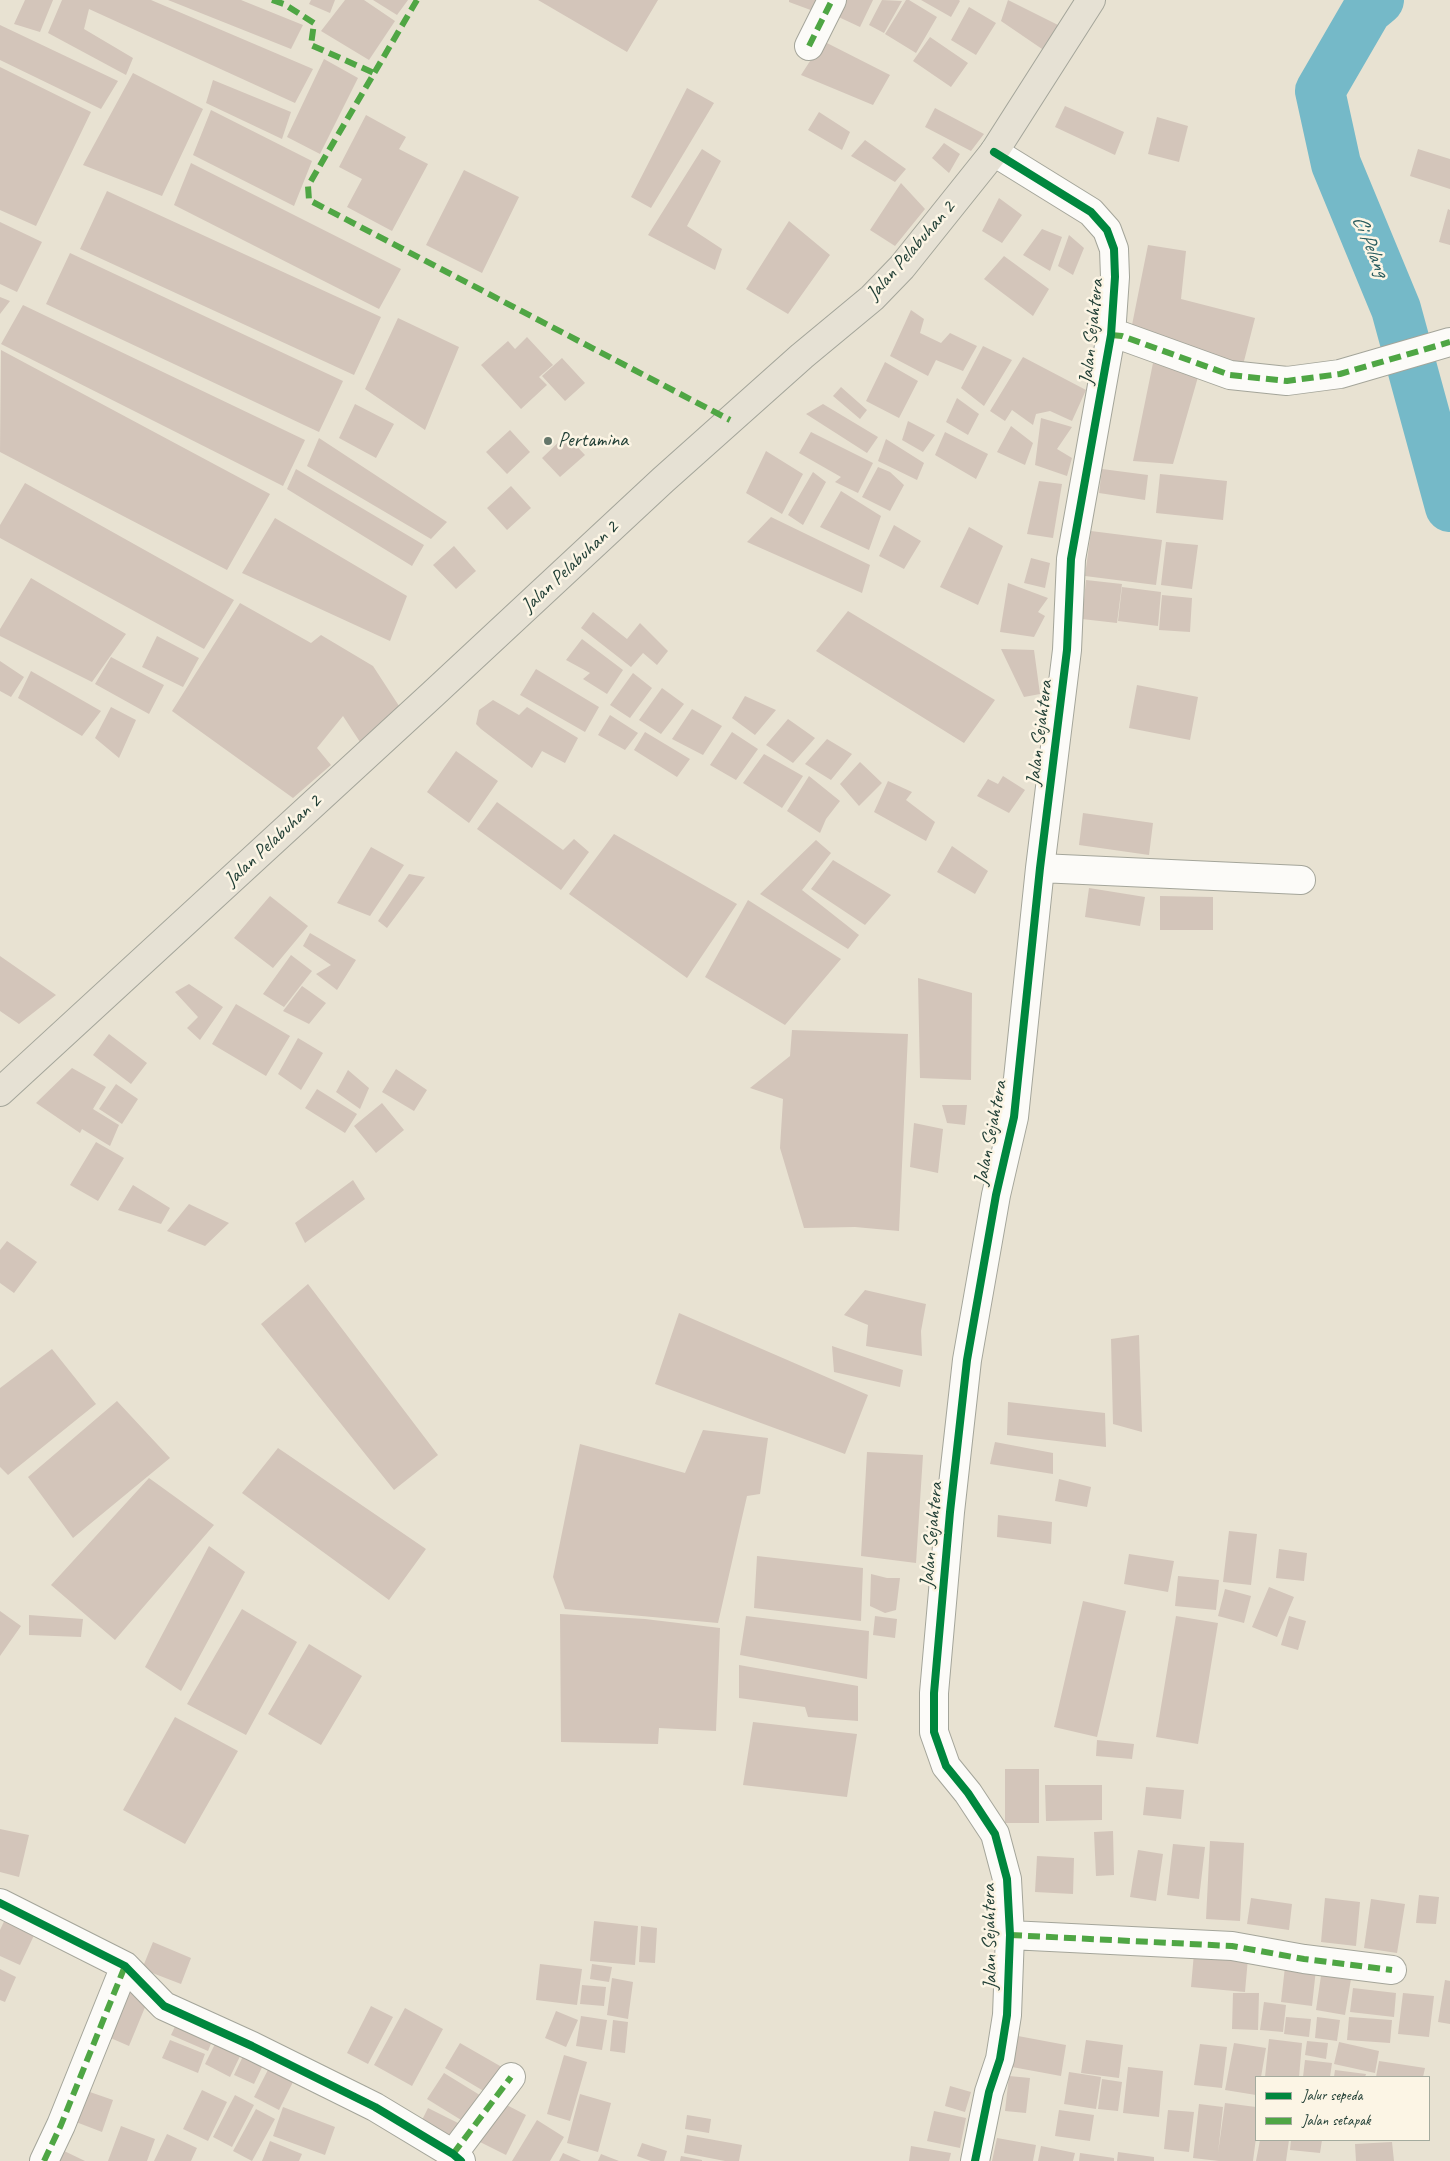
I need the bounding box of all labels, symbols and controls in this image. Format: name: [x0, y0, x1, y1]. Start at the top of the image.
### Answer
street label: Jalan Pelabuhan 2: [861, 196, 961, 306]
water label: Ci Pelang: [1346, 212, 1394, 280]
street label: Jalan Sejahtera: [1075, 278, 1109, 386]
place label: Pertamina: [558, 429, 628, 453]
marker: Pertamina: [542, 435, 554, 447]
street label: Jalan Pelabuhan 2: [517, 516, 623, 618]
street label: Jalan Sejahtera: [1022, 679, 1058, 787]
street label: Jalan Pelabuhan 2: [220, 790, 326, 892]
street label: Jalan Sejahtera: [969, 1079, 1013, 1187]
street label: Jalan Sejahtera: [915, 1481, 949, 1589]
street label: Jalan Sejahtera: [977, 1884, 1003, 1990]
legend: [1255, 2076, 1430, 2141]
text: Jalur sepeda: [1302, 2086, 1363, 2105]
text: Jalan setapak: [1302, 2111, 1371, 2130]

